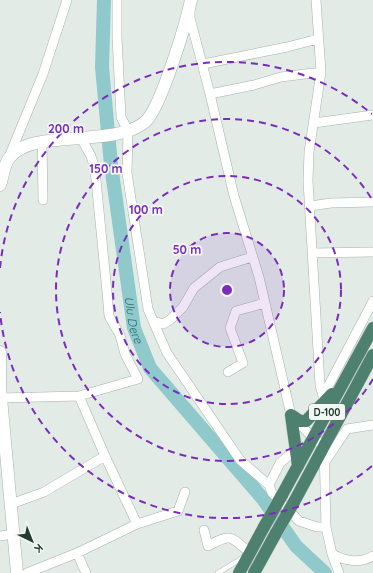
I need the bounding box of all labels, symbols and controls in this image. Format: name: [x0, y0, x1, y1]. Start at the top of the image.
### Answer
text: 200 m: [48, 121, 84, 136]
text: 150 m: [89, 161, 123, 176]
text: 100 m: [129, 202, 163, 217]
text: 50 m: [173, 242, 201, 257]
centre of rings: [220, 283, 234, 297]
water label: Ulu Dere: [122, 295, 147, 347]
road number: D-100: [309, 404, 345, 420]
north arrow: [12, 521, 52, 561]
text: K: [31, 541, 46, 556]

